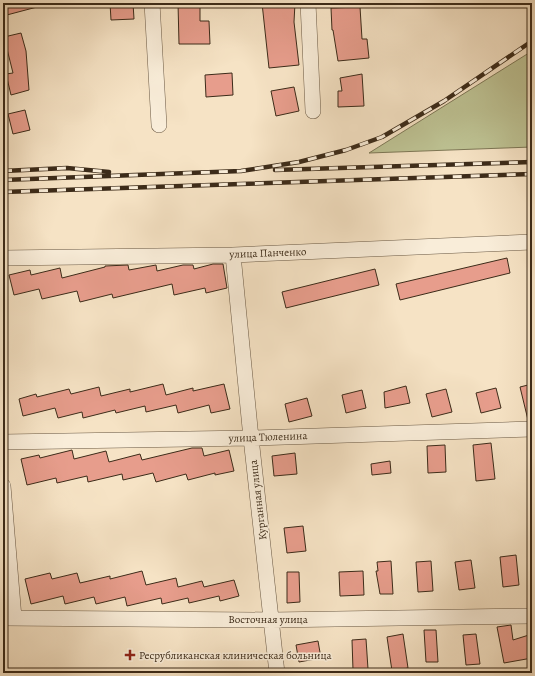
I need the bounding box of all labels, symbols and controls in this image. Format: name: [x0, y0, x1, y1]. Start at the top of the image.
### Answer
street label: улица Панченко: [228, 244, 307, 262]
street label: улица Тюленина: [227, 428, 309, 446]
street label: Курганная улица: [246, 458, 270, 541]
street label: Восточная улица: [228, 612, 309, 627]
place label: Ресрубликанская клиническая больница: [139, 648, 333, 663]
marker: Ресрубликанская клиническая больница: [124, 649, 136, 661]

